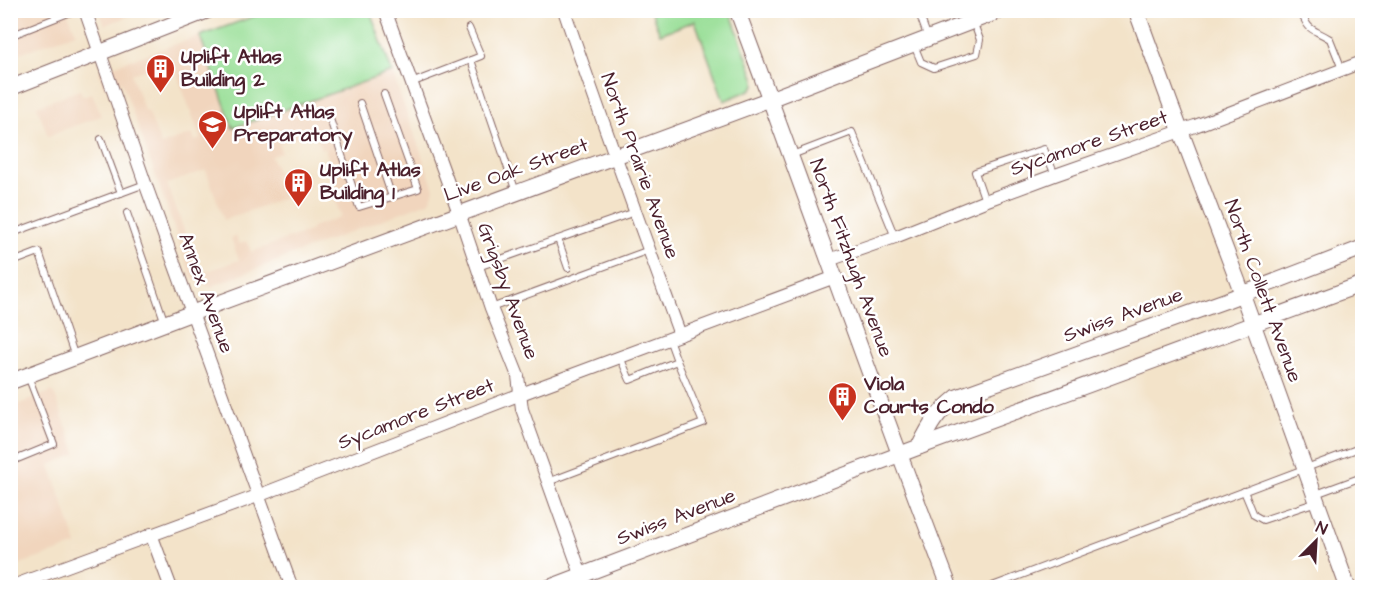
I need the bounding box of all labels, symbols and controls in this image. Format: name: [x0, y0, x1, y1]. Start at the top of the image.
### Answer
place label: Uplift Atlas Building 2: [181, 43, 282, 95]
building icon: Uplift Atlas Building 2: [144, 52, 176, 94]
street label: North Prairie Avenue: [593, 69, 687, 263]
place label: Uplift Atlas Preparatory: [234, 98, 353, 150]
street label: Sycamore Street: [1006, 103, 1172, 184]
school or university icon: Uplift Atlas Preparatory: [197, 108, 229, 150]
street label: Live Oak Street: [440, 131, 592, 209]
street label: North Fitzhugh Avenue: [801, 155, 900, 361]
place label: Uplift Atlas Building 1: [320, 156, 421, 208]
building icon: Uplift Atlas Building 1: [283, 166, 315, 208]
street label: North Collett Avenue: [1217, 196, 1309, 386]
street label: Grigsby Avenue: [469, 219, 546, 364]
street label: Annex Avenue: [171, 229, 241, 357]
street label: Swiss Avenue: [1059, 280, 1187, 350]
place label: Viola Courts Condo: [863, 370, 994, 421]
street label: Sycamore Street: [334, 371, 498, 458]
building icon: Viola Courts Condo: [827, 380, 859, 422]
street label: Swiss Avenue: [613, 481, 740, 552]
north arrow: [1286, 511, 1346, 571]
text: N: [1313, 516, 1331, 540]

